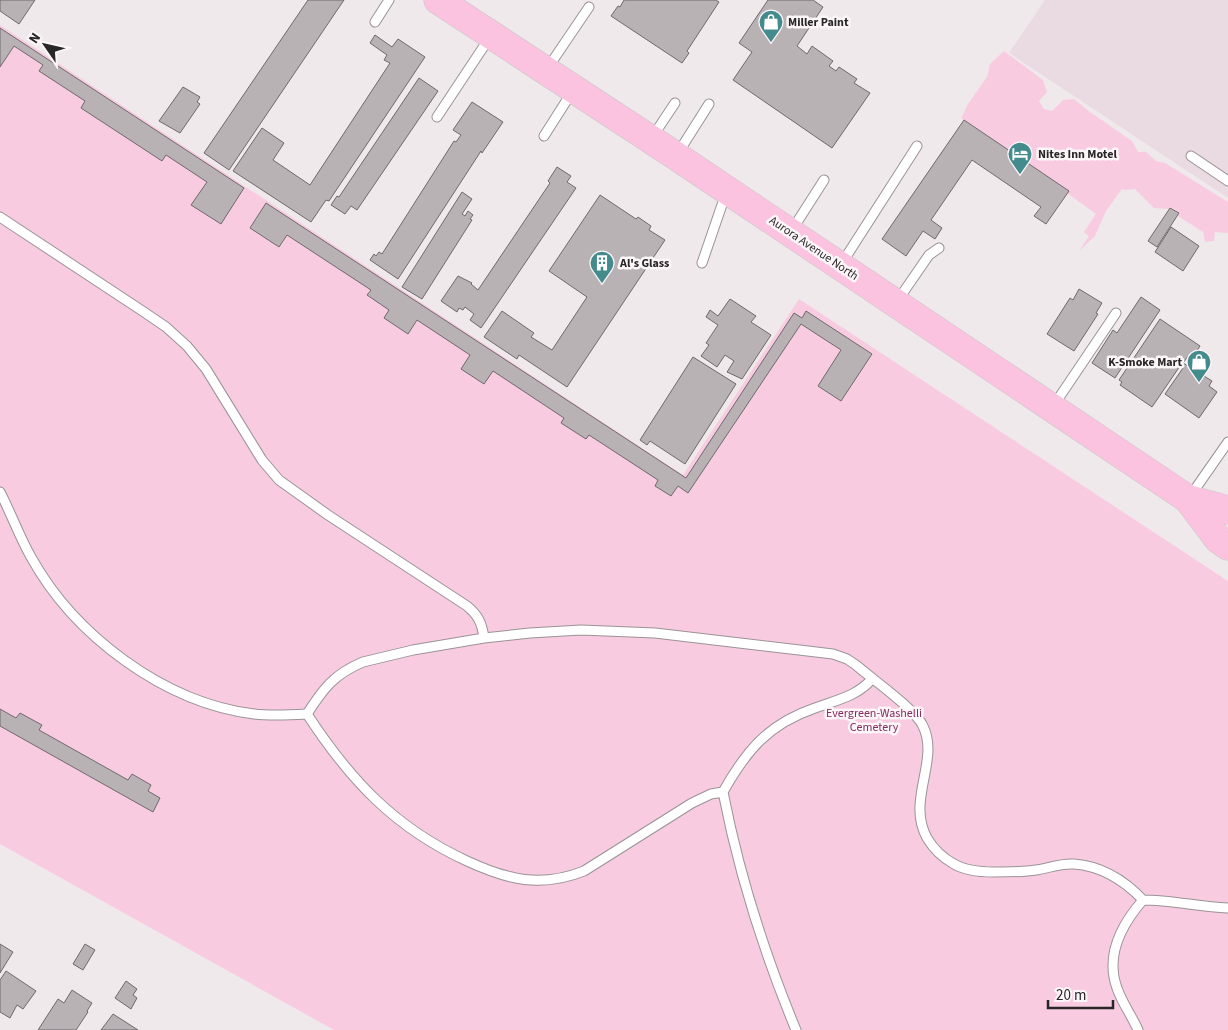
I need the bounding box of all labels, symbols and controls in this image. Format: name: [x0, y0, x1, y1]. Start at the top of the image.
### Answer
shop icon: Miller Paint: [758, 9, 784, 43]
place label: Miller Paint: [788, 14, 849, 31]
north arrow: [20, 20, 70, 70]
text: N: [24, 29, 46, 48]
hotel icon: Nites Inn Motel: [1007, 141, 1033, 175]
place label: Nites Inn Motel: [1038, 146, 1117, 163]
street label: Aurora Avenue North: [766, 212, 862, 285]
building icon: Al's Glass: [589, 250, 615, 284]
place label: Al's Glass: [619, 255, 669, 272]
shop icon: K-Smoke Mart: [1186, 349, 1212, 383]
place label: K-Smoke Mart: [1108, 354, 1182, 371]
park label: Evergreen-Washelli Cemetery: [826, 705, 922, 736]
scale bar: [1048, 978, 1113, 1010]
text: 20 m: [1056, 985, 1086, 1006]

